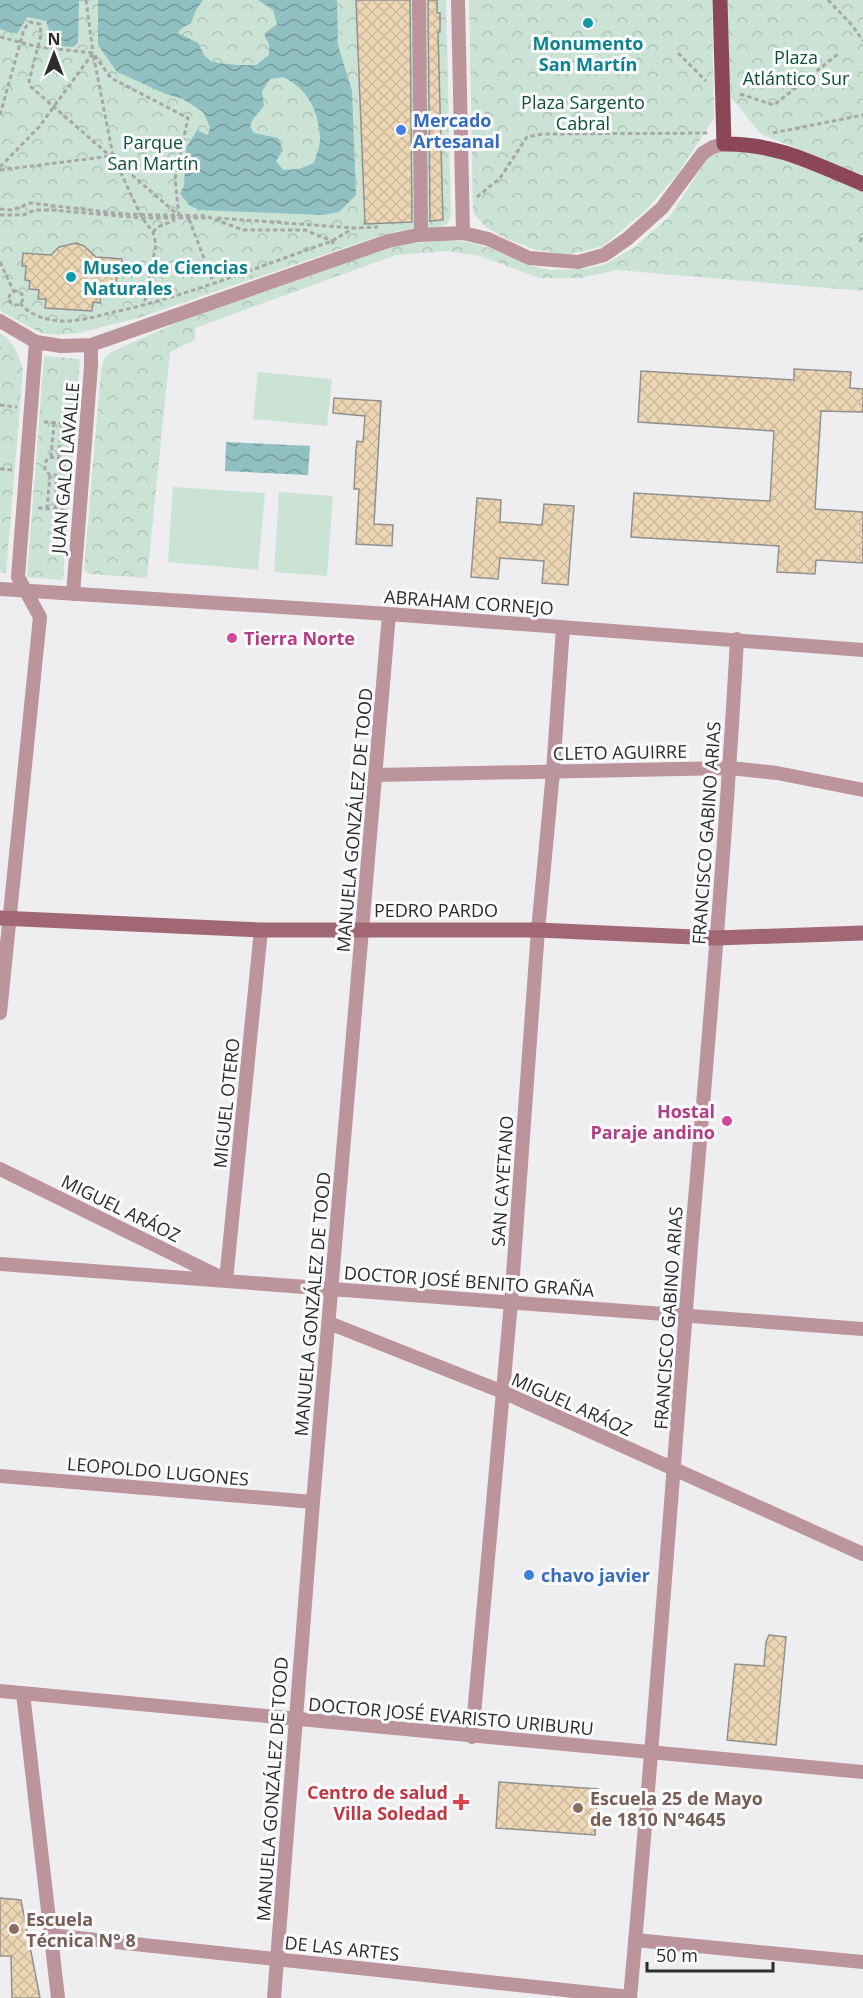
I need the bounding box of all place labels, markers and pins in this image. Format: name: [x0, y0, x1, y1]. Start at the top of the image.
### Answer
marker: Monumento San Martín: [581, 16, 595, 30]
place label: Monumento San Martín: [533, 31, 643, 76]
place label: Mercado Artesanal: [413, 108, 500, 153]
marker: Mercado Artesanal: [394, 123, 408, 137]
place label: Museo de Ciencias Naturales: [83, 255, 248, 300]
marker: Museo de Ciencias Naturales: [64, 270, 78, 284]
place label: Tierra Norte: [244, 626, 355, 650]
marker: Tierra Norte: [225, 631, 239, 645]
place label: Hostal Paraje andino: [590, 1099, 715, 1144]
marker: Hostal Paraje andino: [720, 1114, 734, 1128]
place label: chavo javier: [541, 1563, 650, 1587]
marker: chavo javier: [522, 1568, 536, 1582]
place label: Centro de salud Villa Soledad: [307, 1780, 448, 1825]
place label: Escuela 25 de Mayo de 1810 N°4645: [590, 1786, 763, 1831]
marker: Centro de salud Villa Soledad: [452, 1793, 470, 1811]
marker: Escuela 25 de Mayo de 1810 N°4645: [571, 1801, 585, 1815]
place label: Escuela Técnica N° 8: [26, 1907, 136, 1952]
marker: Escuela Técnica N° 8: [7, 1922, 21, 1936]

